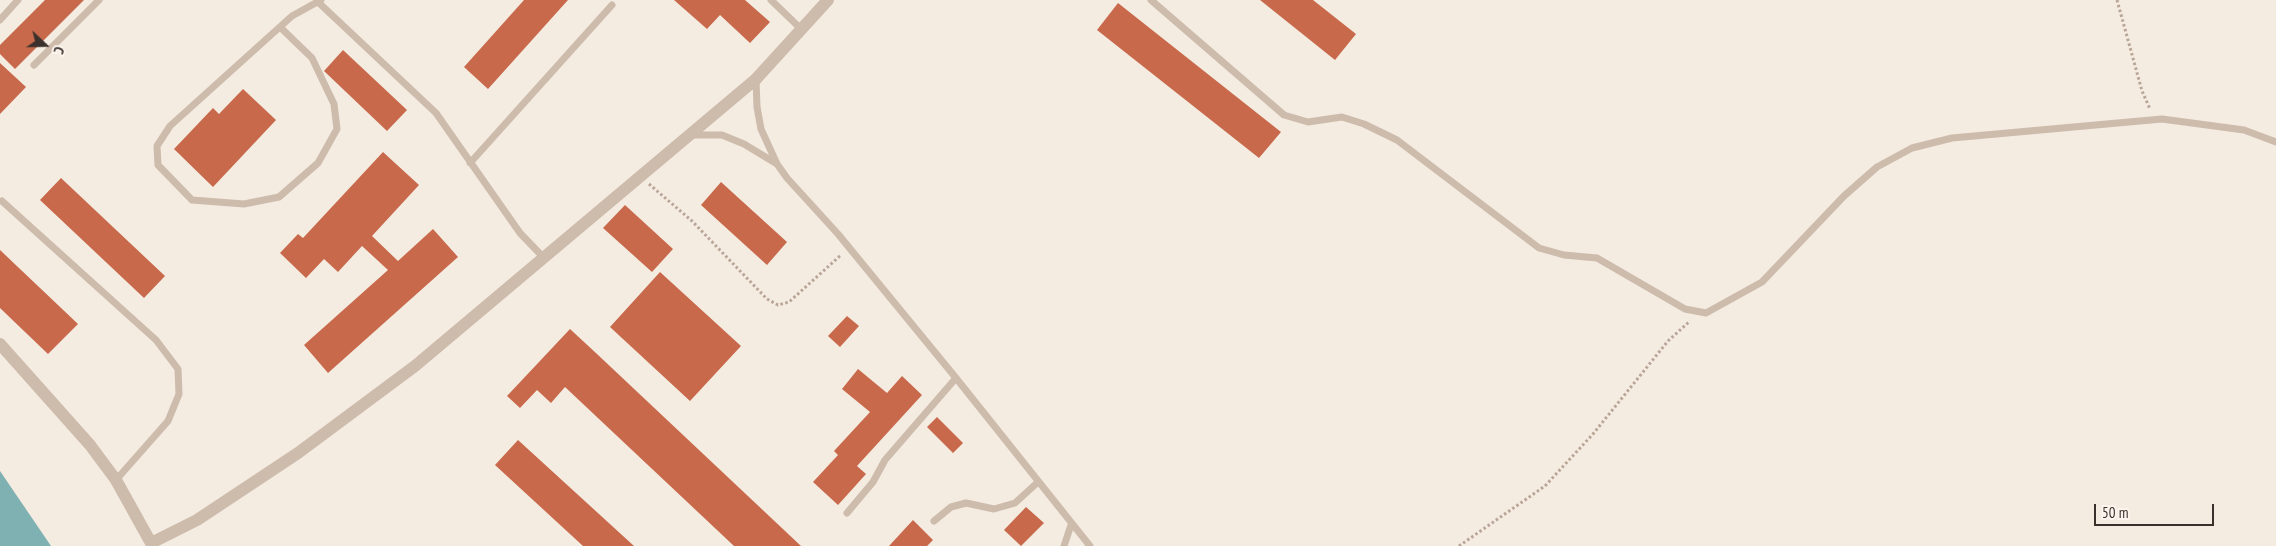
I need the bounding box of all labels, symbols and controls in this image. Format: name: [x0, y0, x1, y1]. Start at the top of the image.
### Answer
north arrow: [20, 20, 70, 70]
text: С: [49, 44, 69, 57]
scale bar: [2096, 494, 2216, 526]
text: 50 m: [2102, 503, 2128, 522]

